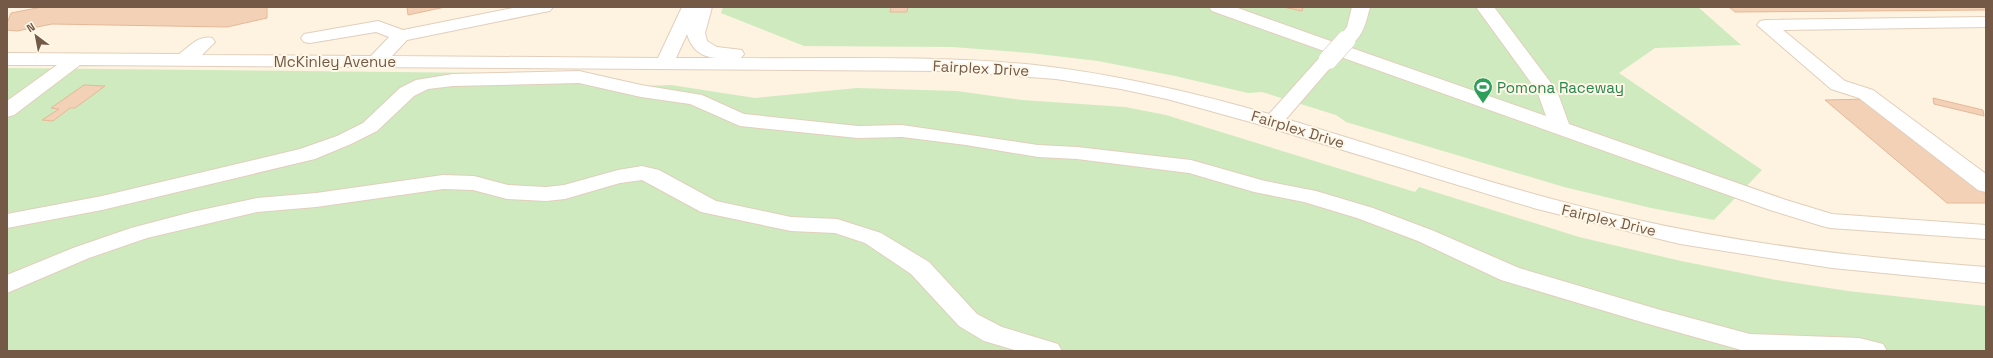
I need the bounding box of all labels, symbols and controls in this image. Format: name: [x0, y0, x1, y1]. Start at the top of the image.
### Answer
north arrow: [16, 16, 56, 56]
text: N: [24, 20, 38, 35]
street label: McKinley Avenue: [274, 52, 396, 71]
street label: Fairplex Drive: [932, 56, 1030, 80]
sports icon: Pomona Raceway: [1472, 76, 1494, 104]
place label: Pomona Raceway: [1497, 78, 1624, 97]
street label: Fairplex Drive: [1249, 106, 1347, 152]
street label: Fairplex Drive: [1560, 200, 1658, 240]

